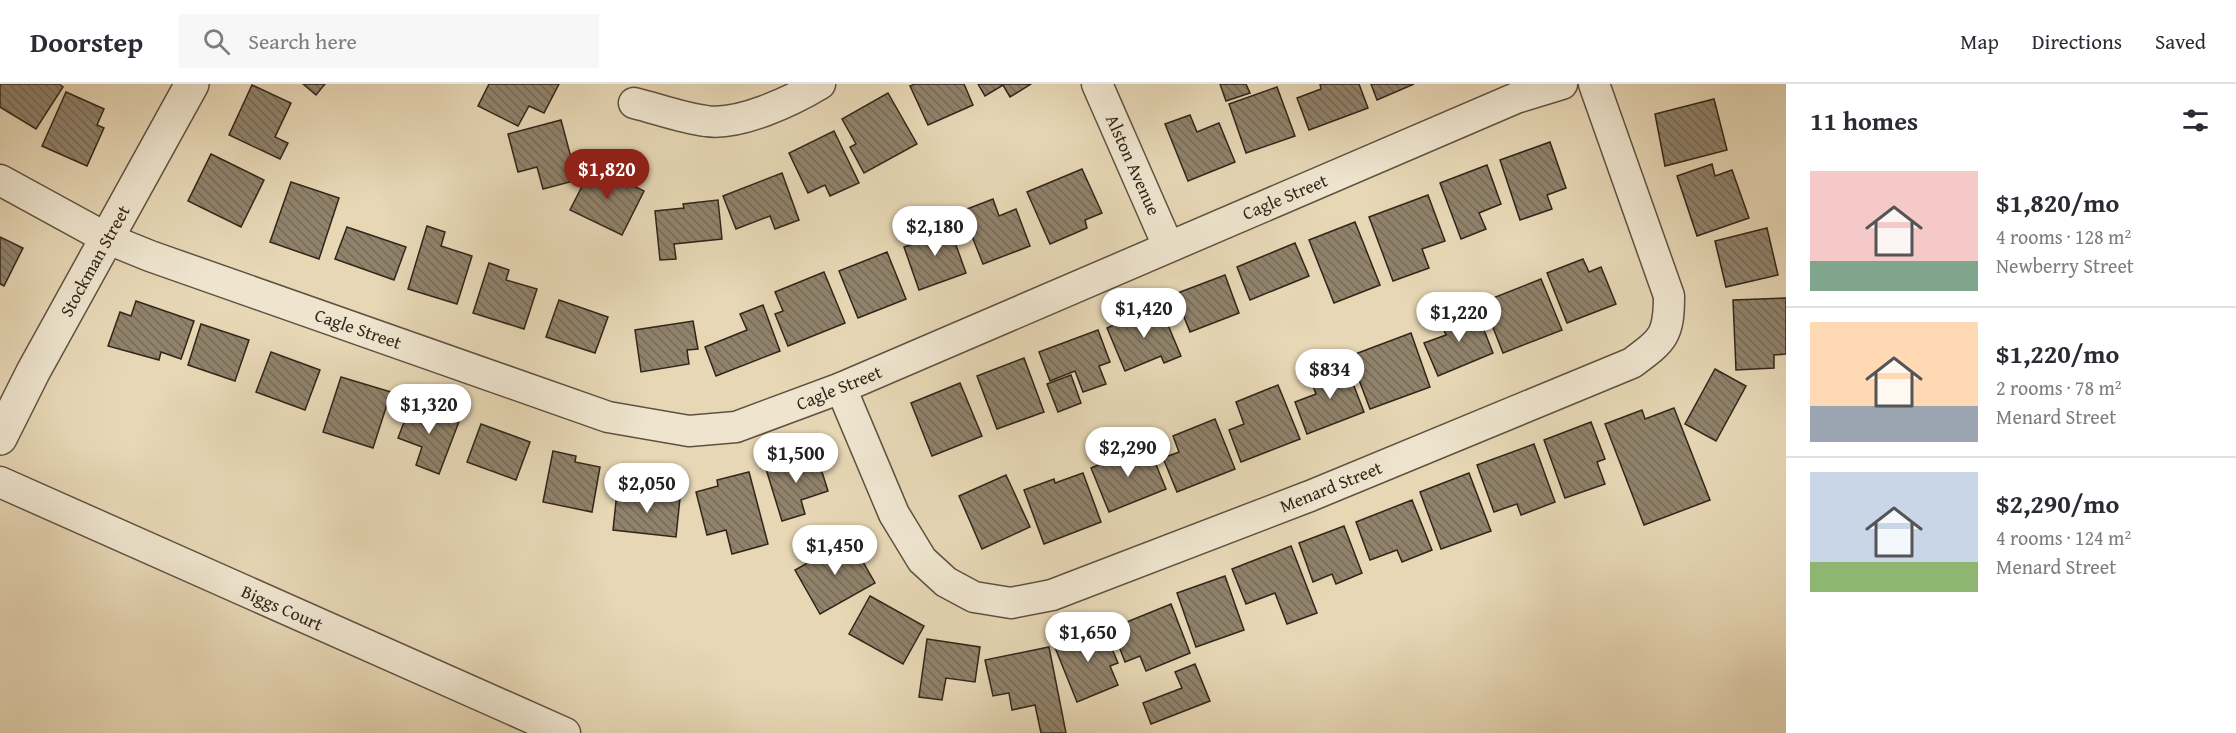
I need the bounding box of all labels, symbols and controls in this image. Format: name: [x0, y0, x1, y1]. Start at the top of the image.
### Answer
search box: [179, 14, 599, 68]
text: Doorstep: [30, 21, 143, 62]
icon: search: [200, 25, 233, 58]
text: Search here: [248, 25, 357, 57]
text: Map: [1960, 26, 1999, 57]
text: Directions: [2032, 26, 2122, 57]
text: Saved: [2155, 26, 2206, 57]
text: 11 homes: [1810, 101, 1918, 140]
icon: filters: [2179, 104, 2212, 137]
street label: Alston Avenue: [1099, 110, 1168, 220]
pin: $1,820: [558, 149, 656, 200]
text: $1,820: [578, 154, 636, 183]
street label: Cagle Street: [1238, 166, 1332, 227]
text: $1,820/mo: [1996, 183, 2119, 222]
icon: home: [1858, 195, 1930, 267]
street label: Stockman Street: [53, 199, 137, 322]
pin: $2,180: [886, 206, 984, 257]
text: $2,180: [906, 211, 964, 240]
text: 4 rooms · 128 m²: [1996, 222, 2131, 251]
text: Newberry Street: [1996, 251, 2134, 280]
pin: $1,420: [1095, 288, 1193, 339]
pin: $1,220: [1410, 292, 1508, 343]
text: $1,420: [1115, 293, 1173, 322]
text: $1,220: [1430, 297, 1488, 326]
street label: Cagle Street: [311, 301, 406, 356]
text: $1,220/mo: [1996, 334, 2119, 373]
icon: home: [1858, 346, 1930, 418]
pin: $834: [1294, 349, 1366, 400]
text: $834: [1309, 354, 1351, 383]
street label: Cagle Street: [792, 358, 886, 417]
text: 2 rooms · 78 m²: [1996, 373, 2122, 402]
pin: $1,320: [380, 384, 478, 435]
text: $1,320: [400, 389, 458, 418]
text: Menard Street: [1996, 402, 2116, 431]
pin: $2,290: [1079, 427, 1177, 478]
text: $2,290: [1099, 432, 1157, 461]
pin: $1,500: [747, 433, 845, 484]
text: $1,500: [767, 438, 825, 467]
street label: Menard Street: [1276, 454, 1387, 519]
pin: $2,050: [598, 463, 696, 514]
text: $2,050: [618, 468, 676, 497]
text: $2,290/mo: [1996, 484, 2119, 523]
icon: home: [1858, 496, 1930, 568]
text: 4 rooms · 124 m²: [1996, 523, 2131, 552]
pin: $1,450: [786, 525, 884, 576]
text: $1,450: [806, 530, 864, 559]
text: Menard Street: [1996, 552, 2116, 581]
street label: Biggs Court: [237, 578, 328, 638]
pin: $1,650: [1039, 612, 1137, 663]
text: $1,650: [1059, 617, 1117, 646]

